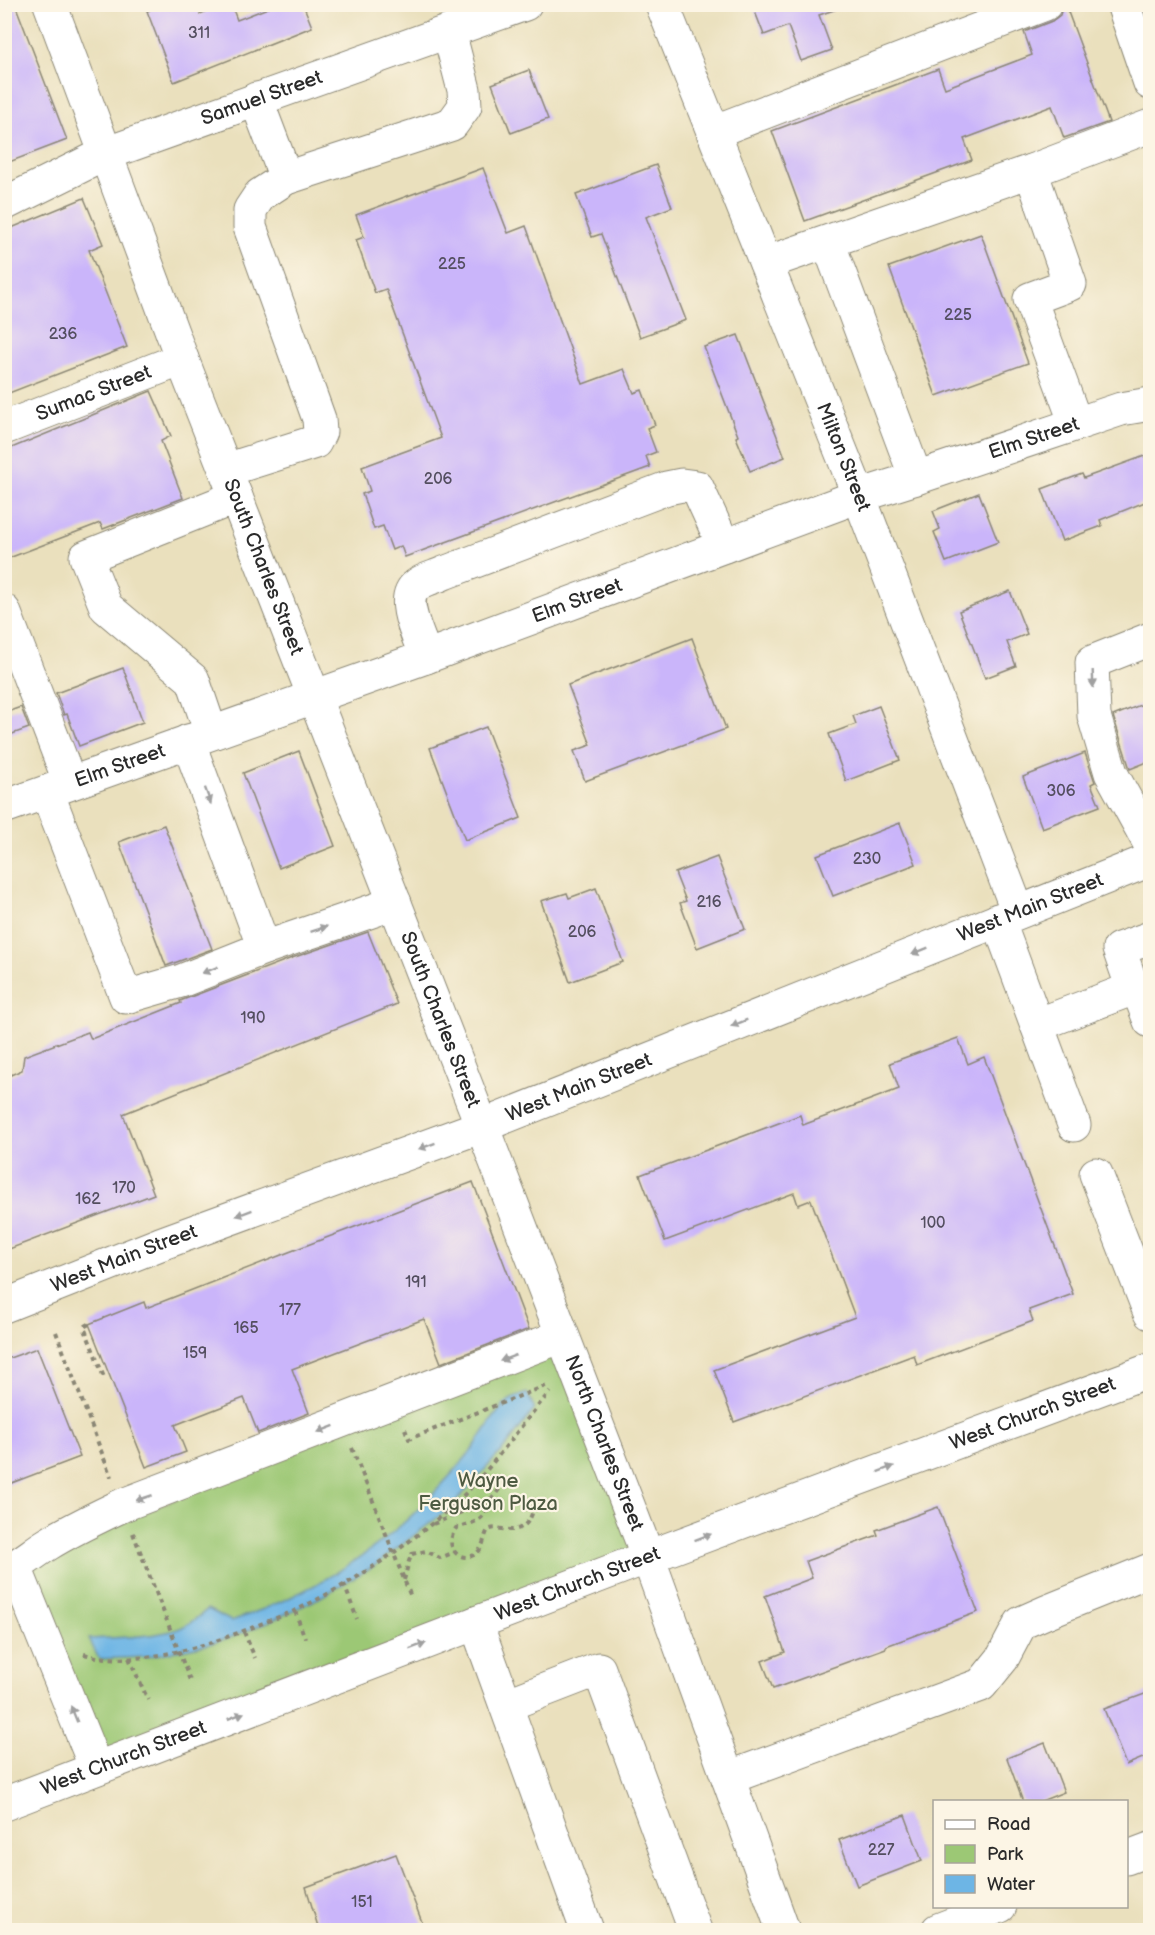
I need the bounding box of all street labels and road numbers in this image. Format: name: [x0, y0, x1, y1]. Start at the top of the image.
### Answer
street label: Samuel Street: [198, 65, 326, 131]
street label: Sumac Street: [32, 360, 155, 426]
street label: Milton Street: [811, 399, 876, 515]
street label: Elm Street: [985, 412, 1082, 465]
street label: South Charles Street: [218, 475, 309, 658]
street label: Elm Street: [529, 573, 625, 629]
street label: Elm Street: [72, 739, 168, 793]
street label: West Main Street: [954, 868, 1107, 947]
street label: South Charles Street: [395, 928, 486, 1111]
street label: West Main Street: [502, 1048, 655, 1127]
street label: West Main Street: [47, 1219, 200, 1298]
street label: North Charles Street: [559, 1352, 649, 1534]
street label: West Church Street: [946, 1372, 1119, 1456]
street label: West Church Street: [491, 1542, 663, 1627]
street label: West Church Street: [37, 1716, 210, 1801]

